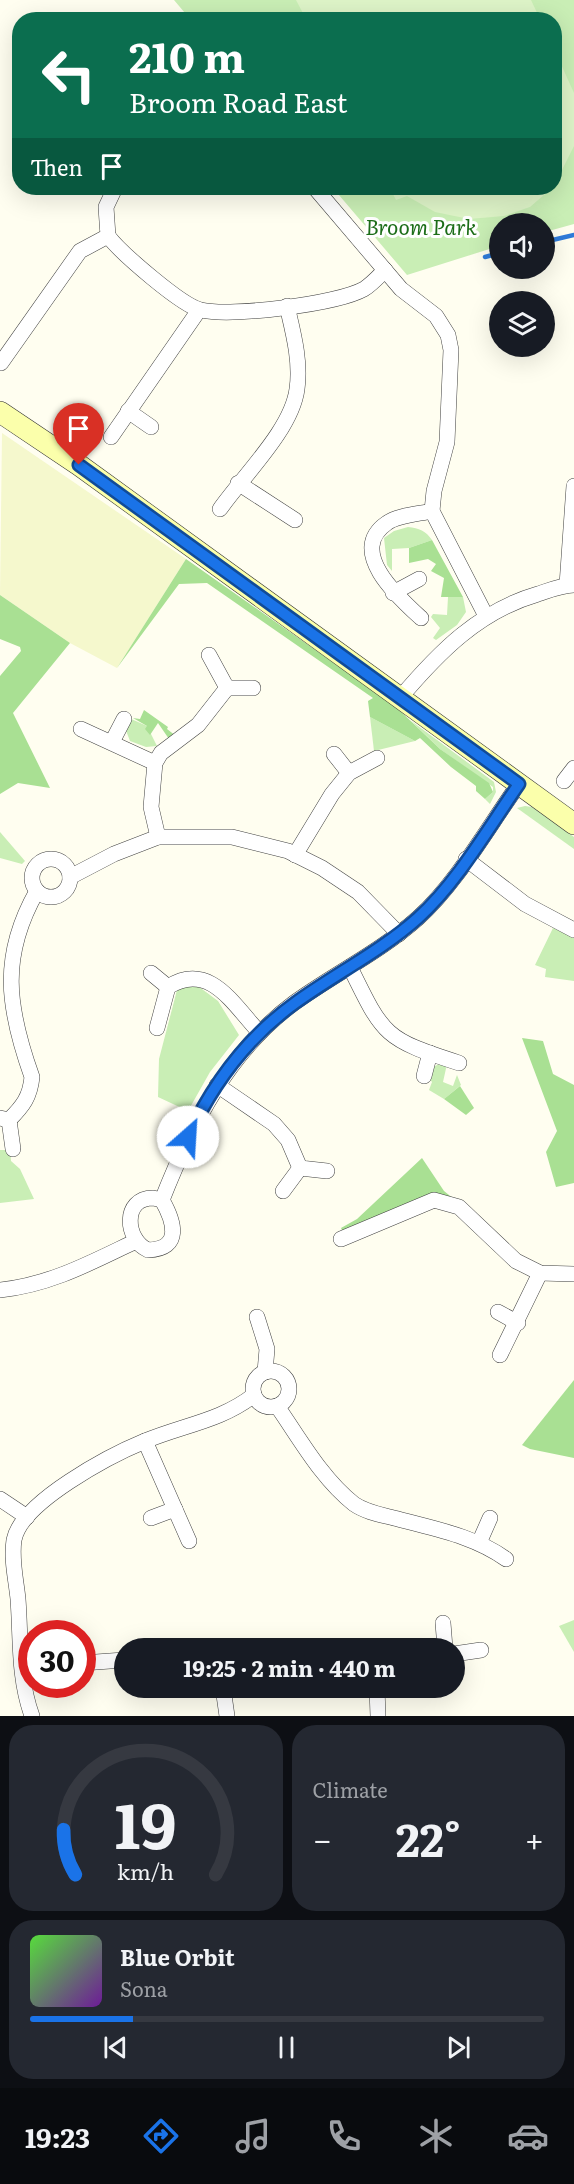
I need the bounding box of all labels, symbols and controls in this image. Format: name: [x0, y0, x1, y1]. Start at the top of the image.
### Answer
text: 210 m: [129, 24, 245, 86]
icon: left: [30, 36, 108, 114]
text: Broom Road East: [129, 81, 348, 121]
text: Then: [30, 150, 83, 183]
icon: arrive: [95, 150, 128, 183]
park label: Broom Park: [365, 210, 477, 241]
map controls: [489, 213, 555, 357]
button: sound: [489, 213, 555, 279]
button: layers: [489, 291, 555, 357]
pin: [53, 403, 104, 465]
icon: arrive: [62, 412, 95, 445]
position arrow: [156, 1105, 220, 1169]
speed limit sign: 30: [18, 1620, 96, 1698]
text: 19:25 · 2 min · 440 m: [183, 1651, 396, 1684]
text: Climate: [313, 1774, 388, 1804]
text: 19: [115, 1776, 177, 1868]
text: 22°: [396, 1804, 461, 1871]
text: −: [313, 1813, 332, 1862]
text: +: [525, 1813, 544, 1862]
text: km/h: [117, 1855, 174, 1887]
text: Blue Orbit: [120, 1940, 235, 1973]
text: Sona: [120, 1973, 168, 2003]
icon: previous: [99, 2031, 132, 2064]
icon: pause: [270, 2031, 303, 2064]
icon: next: [442, 2031, 475, 2064]
icon: directions: [140, 2115, 182, 2157]
icon: music: [232, 2115, 274, 2157]
icon: phone: [323, 2115, 365, 2157]
icon: climate: [415, 2115, 457, 2157]
icon: car: [507, 2115, 549, 2157]
text: 19:23: [25, 2116, 90, 2156]

